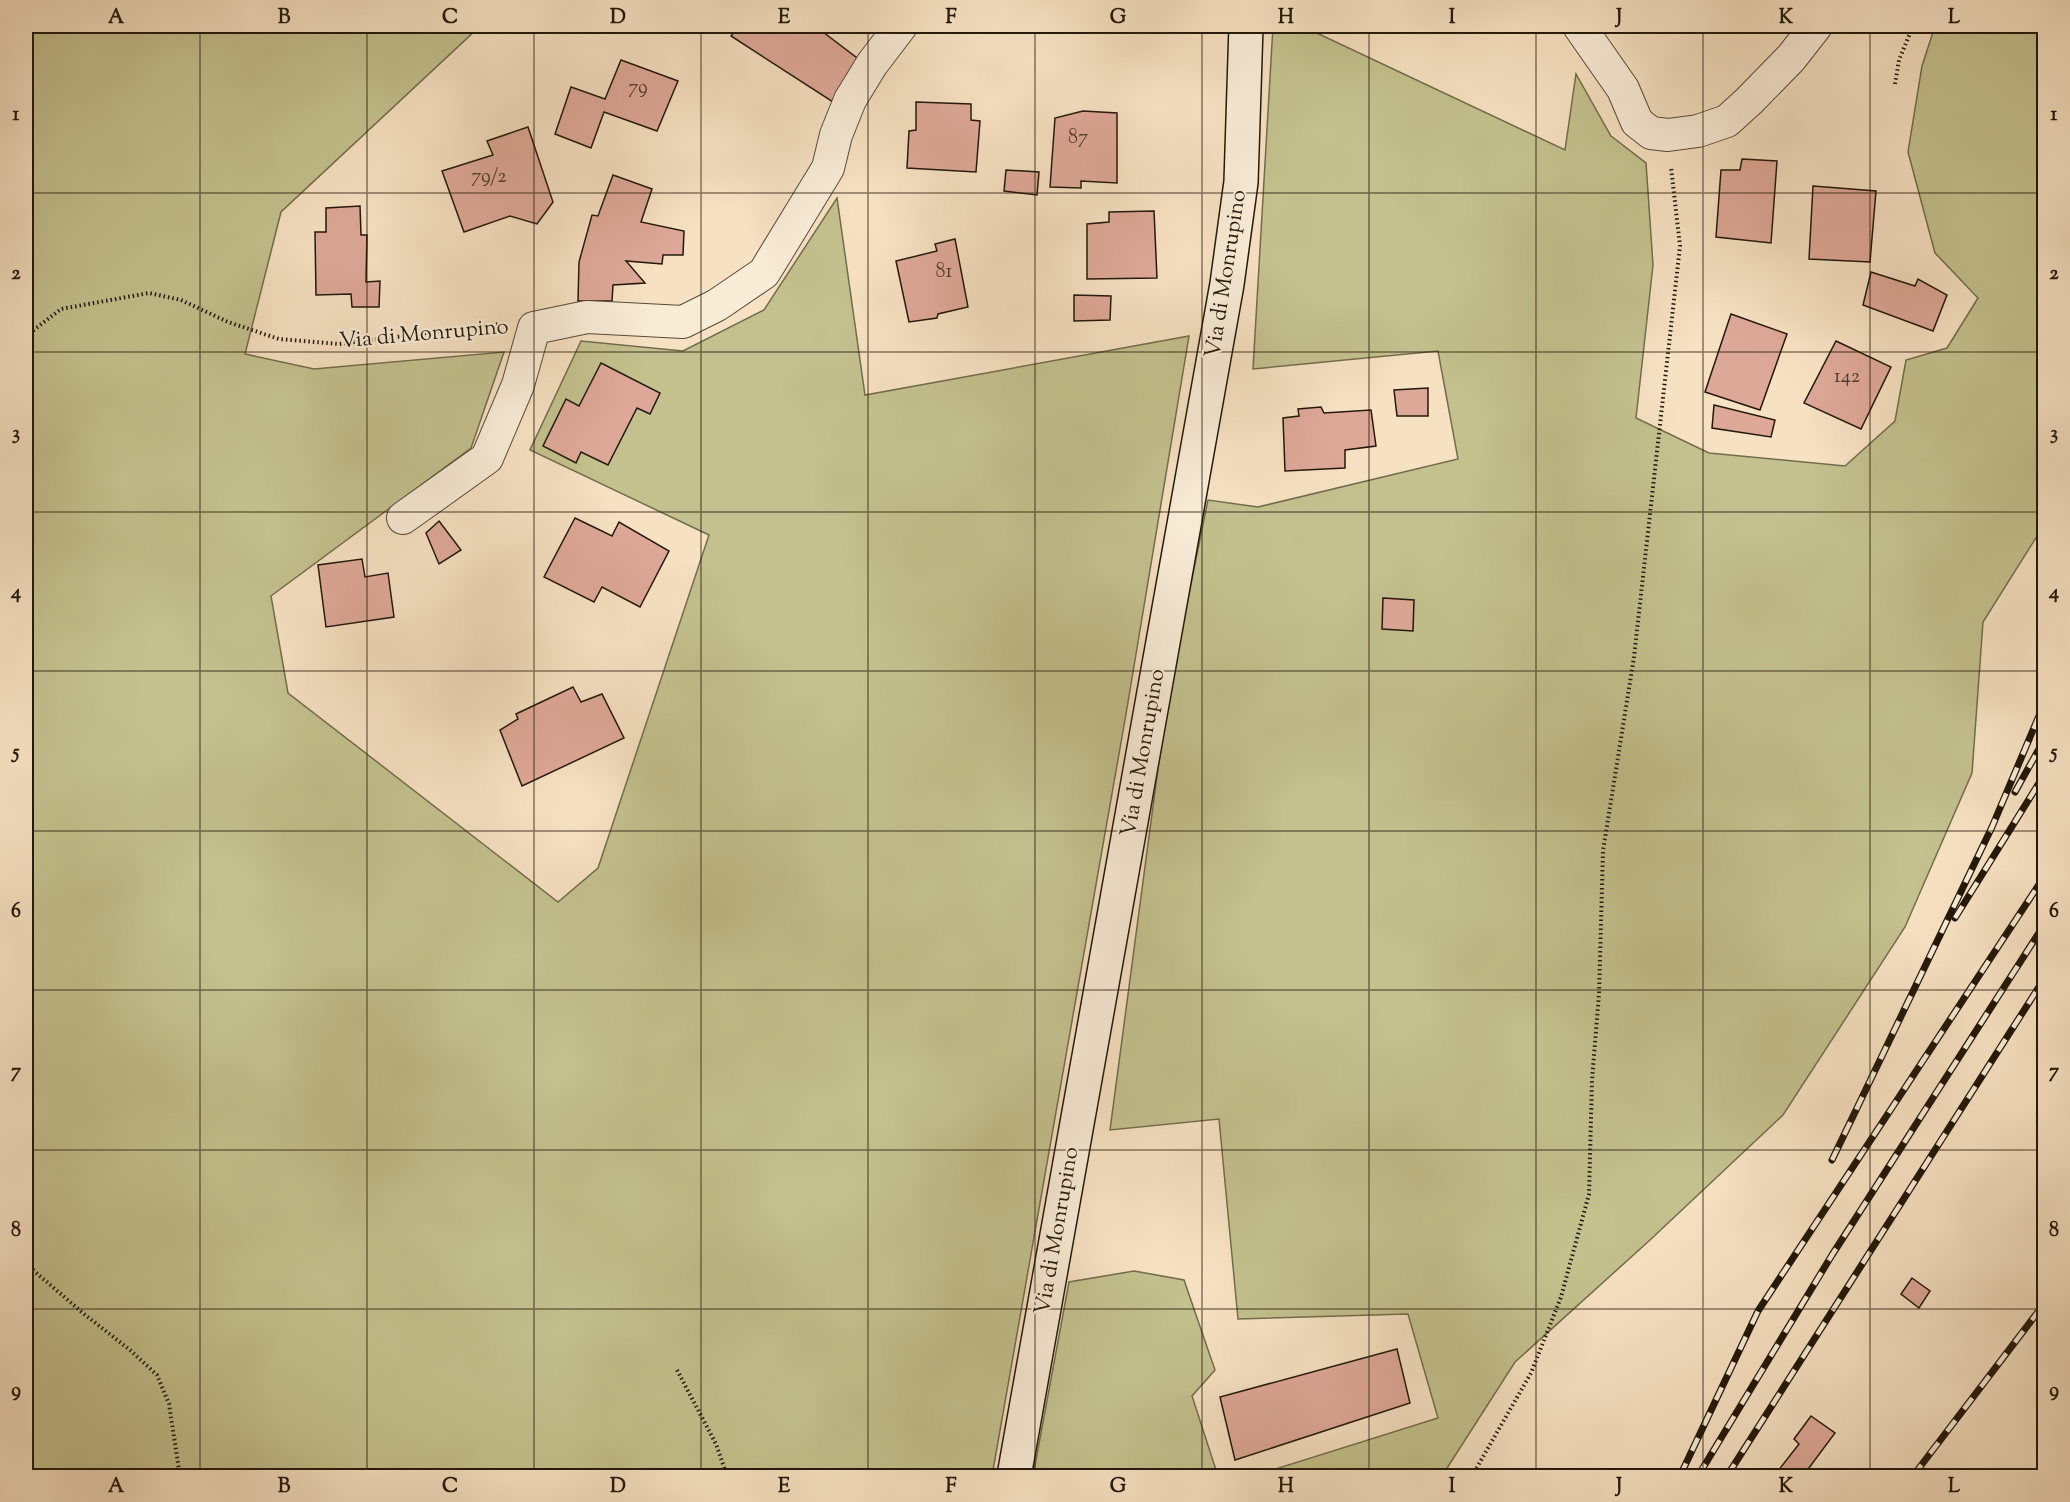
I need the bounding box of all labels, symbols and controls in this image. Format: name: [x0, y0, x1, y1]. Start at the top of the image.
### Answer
text: A: [108, 4, 125, 33]
text: B: [278, 4, 291, 33]
text: C: [442, 4, 458, 33]
text: D: [610, 4, 626, 33]
text: E: [778, 4, 791, 33]
text: F: [945, 4, 957, 33]
text: G: [1110, 4, 1127, 33]
text: H: [1278, 4, 1294, 33]
text: I: [1449, 4, 1456, 33]
text: J: [1614, 4, 1622, 33]
text: K: [1779, 4, 1794, 33]
text: L: [1948, 4, 1961, 33]
house number: 79: [628, 74, 648, 103]
text: 1: [13, 101, 20, 130]
text: 1: [2051, 101, 2058, 130]
house number: 87: [1068, 124, 1088, 153]
house number: 79/2: [471, 163, 507, 192]
street label: Via di Monrupino: [1198, 188, 1256, 360]
house number: 81: [936, 258, 953, 287]
text: 2: [11, 260, 21, 289]
text: 2: [2049, 260, 2059, 289]
street label: Via di Monrupino: [338, 312, 510, 358]
house number: 142: [1834, 363, 1860, 392]
text: 3: [12, 420, 20, 449]
text: 3: [2050, 420, 2058, 449]
text: 4: [10, 579, 21, 608]
text: 4: [2048, 579, 2059, 608]
street label: Via di Monrupino: [1114, 667, 1174, 839]
text: 5: [11, 739, 20, 768]
text: 5: [2049, 739, 2058, 768]
text: 6: [11, 898, 21, 927]
text: 6: [2049, 898, 2059, 927]
text: 7: [11, 1058, 22, 1087]
text: 7: [2049, 1058, 2060, 1087]
street label: Via di Monrupino: [1028, 1145, 1088, 1317]
text: 8: [11, 1217, 21, 1246]
text: 8: [2049, 1217, 2059, 1246]
text: 9: [11, 1377, 21, 1406]
text: 9: [2049, 1377, 2059, 1406]
text: A: [108, 1473, 125, 1502]
text: B: [278, 1473, 291, 1502]
text: C: [442, 1473, 458, 1502]
text: D: [610, 1473, 626, 1502]
text: E: [778, 1473, 791, 1502]
text: F: [945, 1473, 957, 1502]
text: G: [1110, 1473, 1127, 1502]
text: H: [1278, 1473, 1294, 1502]
text: I: [1449, 1473, 1456, 1502]
text: J: [1614, 1473, 1622, 1502]
text: K: [1779, 1473, 1794, 1502]
text: L: [1948, 1473, 1961, 1502]

